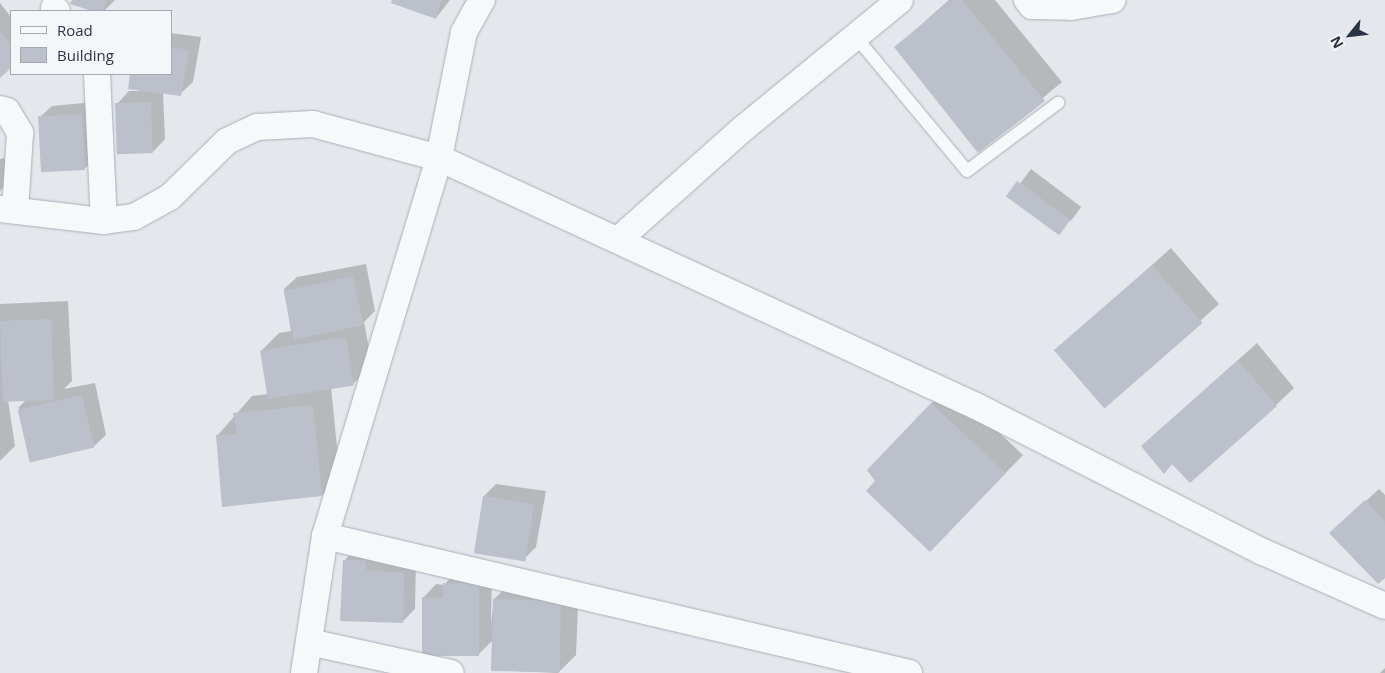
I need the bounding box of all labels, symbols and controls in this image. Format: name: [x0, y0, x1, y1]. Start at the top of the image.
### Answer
legend: [10, 10, 172, 75]
north arrow: [1325, 10, 1375, 60]
text: Road: [57, 20, 93, 40]
text: N: [1325, 33, 1348, 52]
text: Building: [57, 45, 114, 65]

